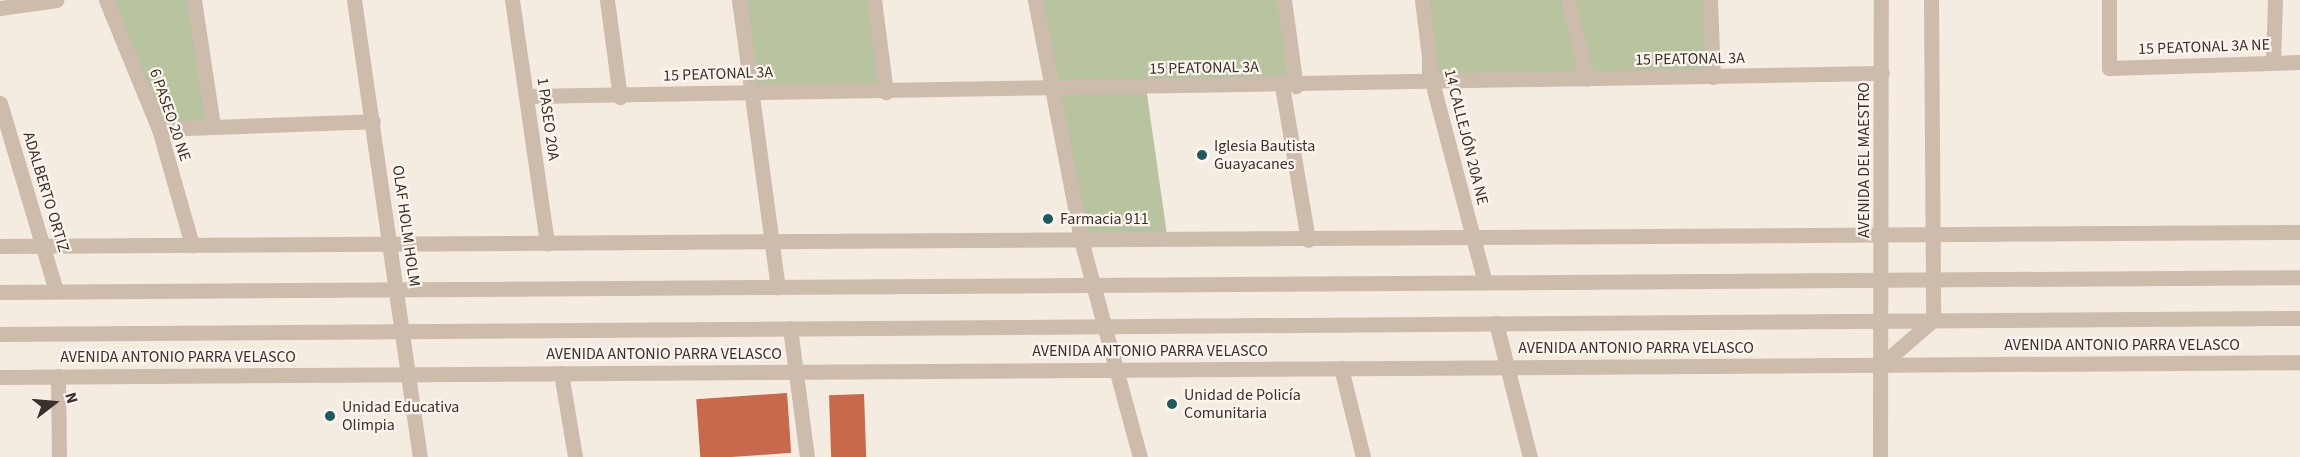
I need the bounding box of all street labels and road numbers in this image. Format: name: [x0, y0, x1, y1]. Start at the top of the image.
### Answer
street label: 15 PEATONAL 3A NE: [2138, 35, 2270, 59]
street label: 15 PEATONAL 3A: [1635, 48, 1745, 70]
street label: 15 PEATONAL 3A: [1149, 57, 1259, 79]
street label: 15 PEATONAL 3A: [663, 62, 773, 86]
street label: 6 PASEO 20 NE: [145, 66, 195, 164]
street label: 14 CALLEJÓN 20A NE: [1440, 67, 1492, 207]
street label: 1 PASEO 20A: [533, 76, 563, 162]
street label: AVENIDA DEL MAESTRO: [1854, 82, 1874, 238]
street label: ADALBERTO ORTIZ: [19, 130, 73, 254]
street label: OLAF HOLM HOLM: [388, 164, 424, 288]
street label: AVENIDA ANTONIO PARRA VELASCO: [2004, 335, 2240, 355]
street label: AVENIDA ANTONIO PARRA VELASCO: [1518, 338, 1754, 358]
street label: AVENIDA ANTONIO PARRA VELASCO: [1032, 341, 1268, 361]
street label: AVENIDA ANTONIO PARRA VELASCO: [546, 344, 782, 364]
street label: AVENIDA ANTONIO PARRA VELASCO: [60, 347, 296, 367]

